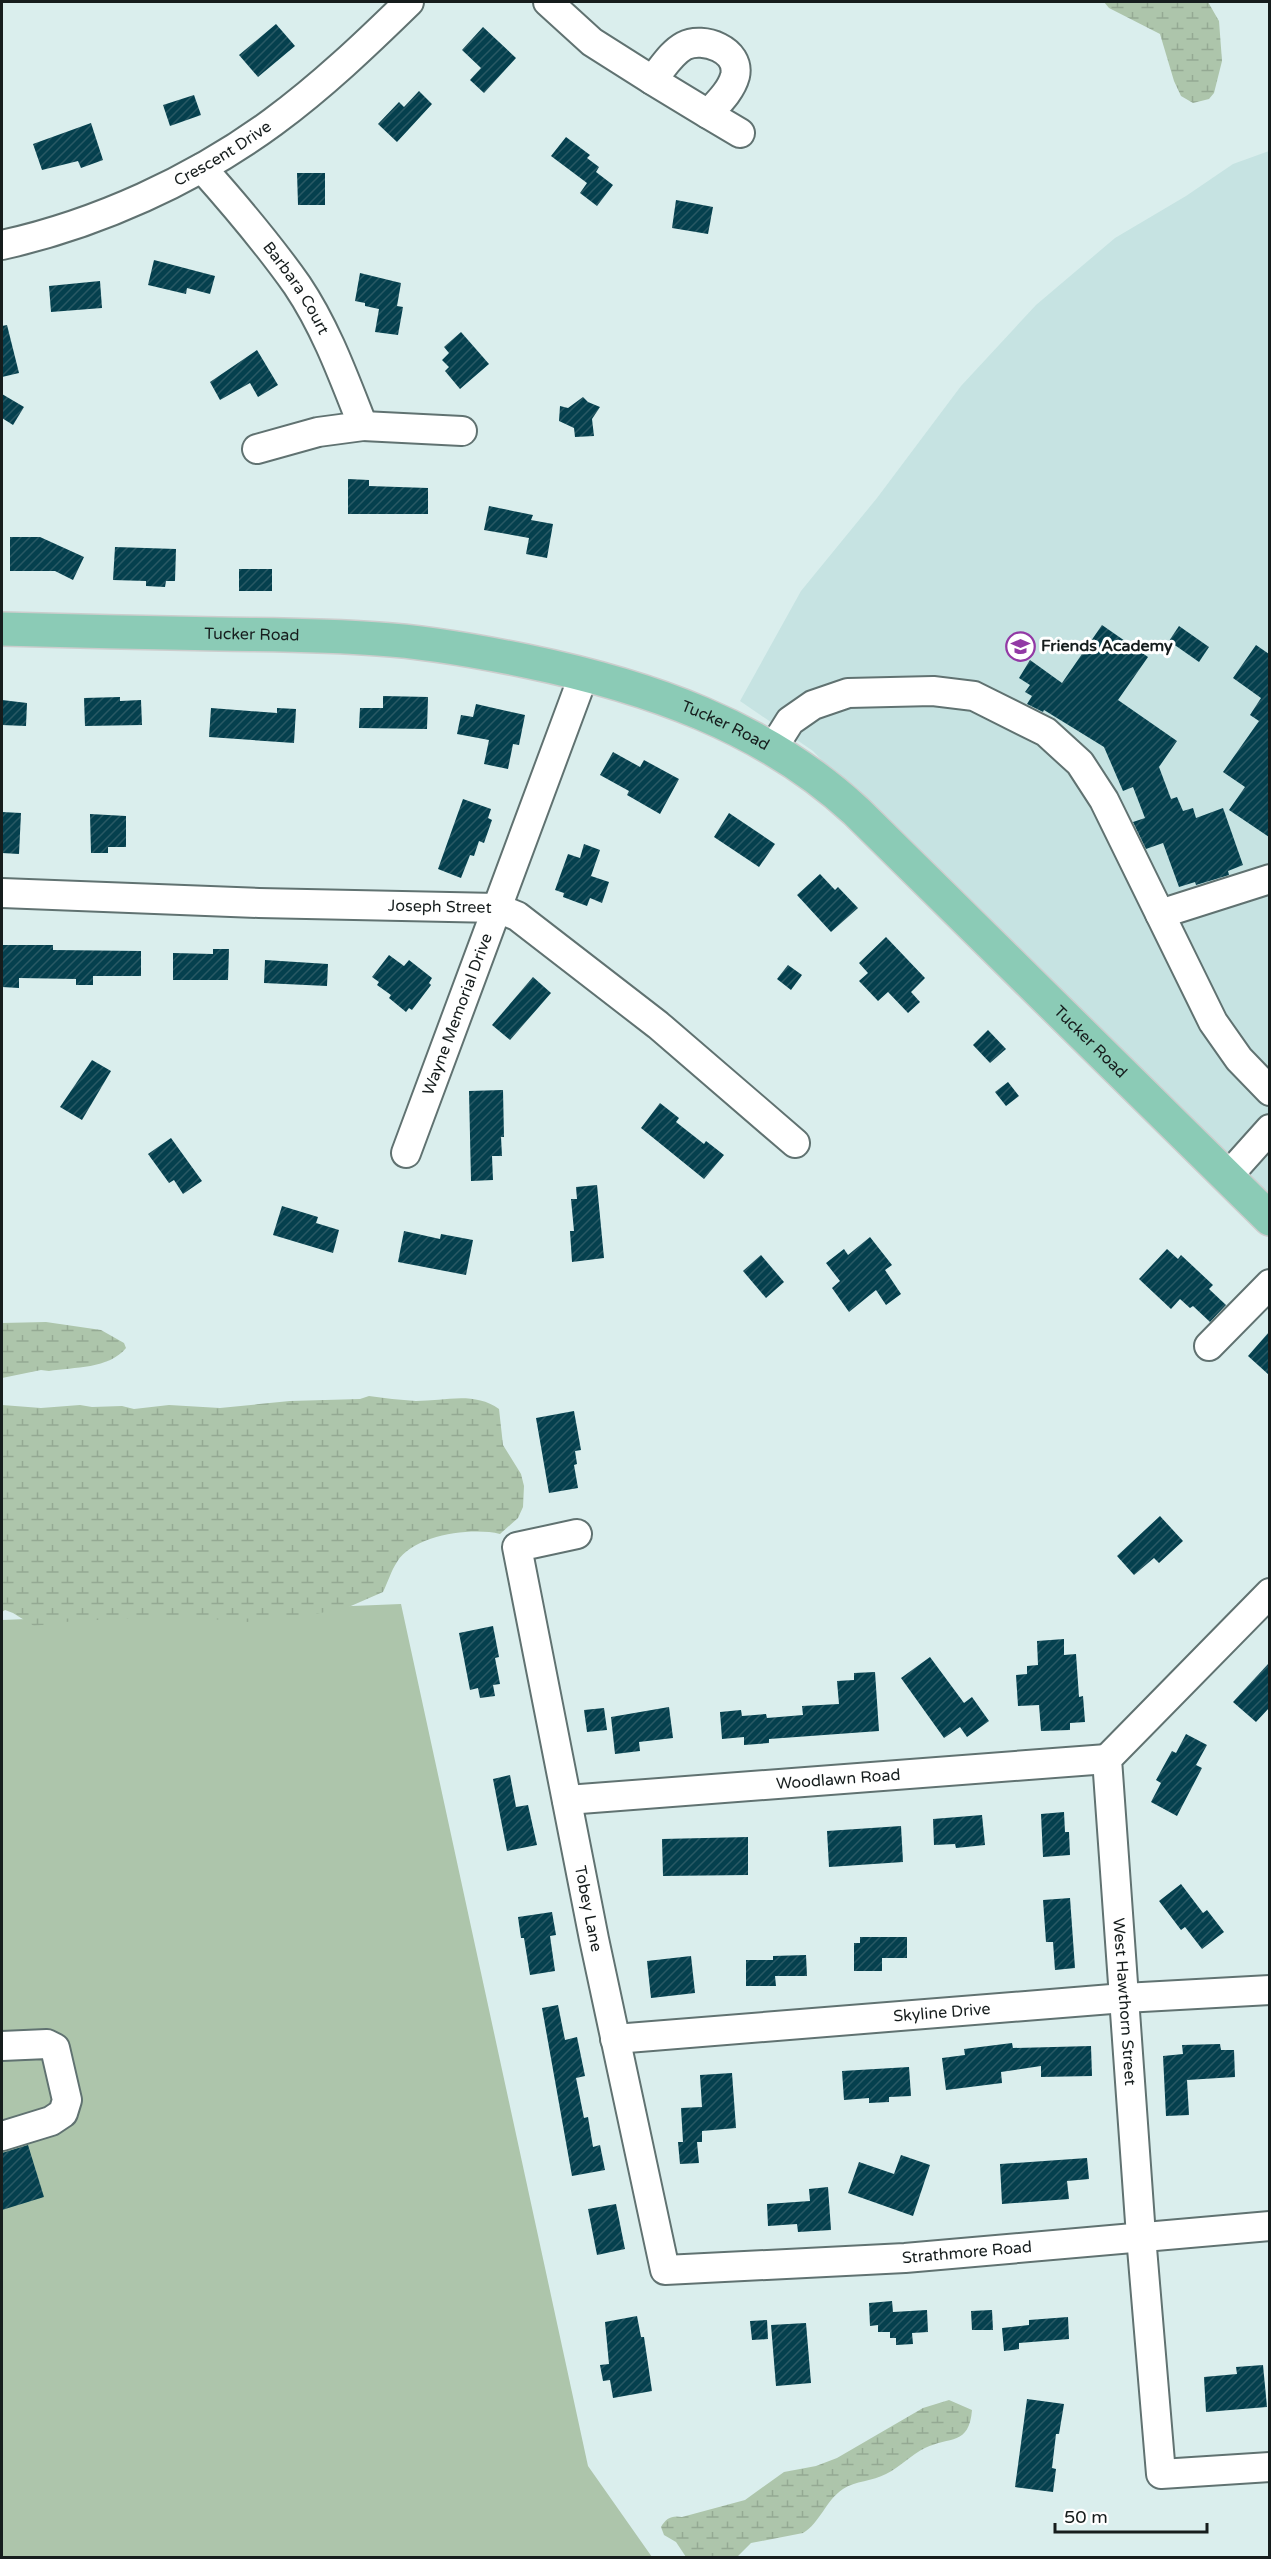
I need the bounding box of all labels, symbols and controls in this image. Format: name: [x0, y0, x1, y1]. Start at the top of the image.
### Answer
street label: Crescent Drive: [171, 116, 275, 191]
street label: Barbara Court: [258, 238, 333, 338]
street label: Tucker Road: [204, 624, 300, 645]
school or university icon: Friends Academy: [1004, 630, 1036, 662]
place label: Friends Academy: [1041, 636, 1173, 656]
street label: Tucker Road: [678, 696, 773, 755]
street label: Joseph Street: [388, 896, 492, 918]
street label: Wayne Memorial Drive: [418, 930, 497, 1098]
street label: Tucker Road: [1049, 1001, 1131, 1082]
street label: Woodlawn Road: [775, 1765, 901, 1794]
street label: Tobey Lane: [570, 1864, 606, 1954]
street label: West Hawthorn Street: [1108, 1917, 1140, 2086]
street label: Skyline Drive: [893, 1999, 991, 2027]
street label: Strathmore Road: [901, 2237, 1033, 2268]
scale bar: [1055, 2496, 1206, 2534]
text: 50 m: [1064, 2506, 1108, 2528]

